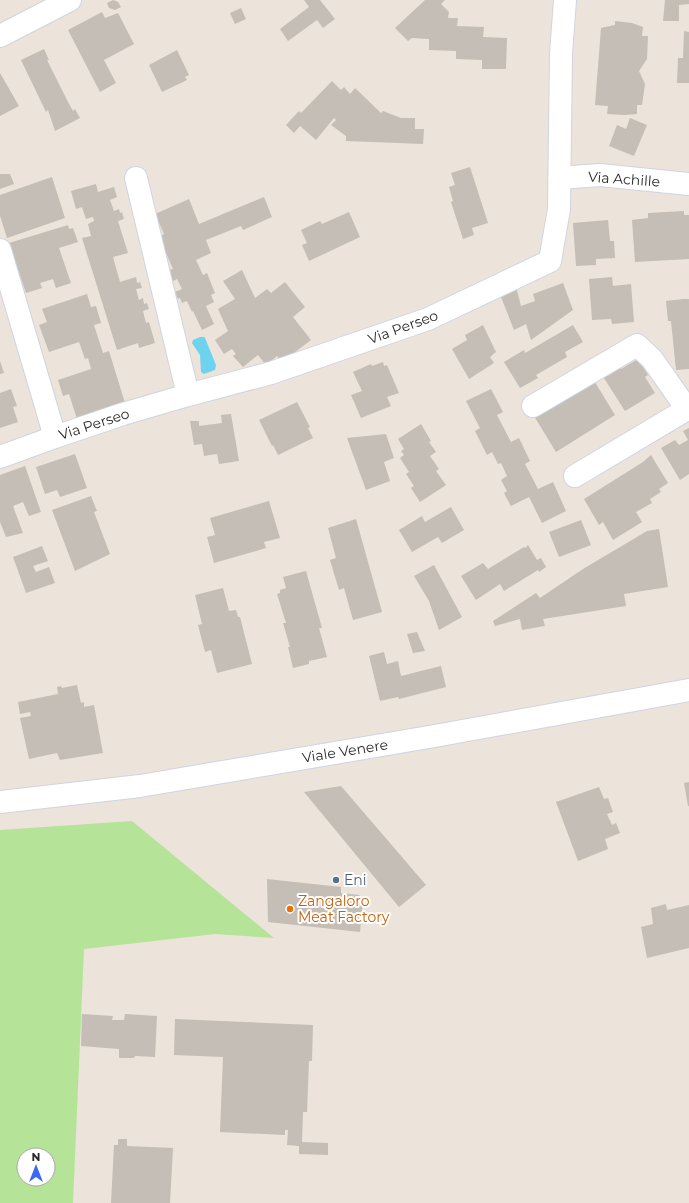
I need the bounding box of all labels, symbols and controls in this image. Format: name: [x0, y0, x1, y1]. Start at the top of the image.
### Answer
street label: Via Achille: [587, 168, 661, 190]
street label: Via Perseo: [366, 306, 441, 348]
street label: Via Perseo: [56, 404, 132, 444]
street label: Viale Venere: [301, 735, 389, 767]
place label: Eni: [344, 871, 367, 889]
marker: Eni: [331, 875, 341, 885]
place label: Zangaloro Meat Factory: [298, 892, 390, 926]
marker: Zangaloro Meat Factory: [285, 904, 295, 914]
north arrow: [16, 1147, 56, 1187]
text: N: [32, 1150, 40, 1164]

